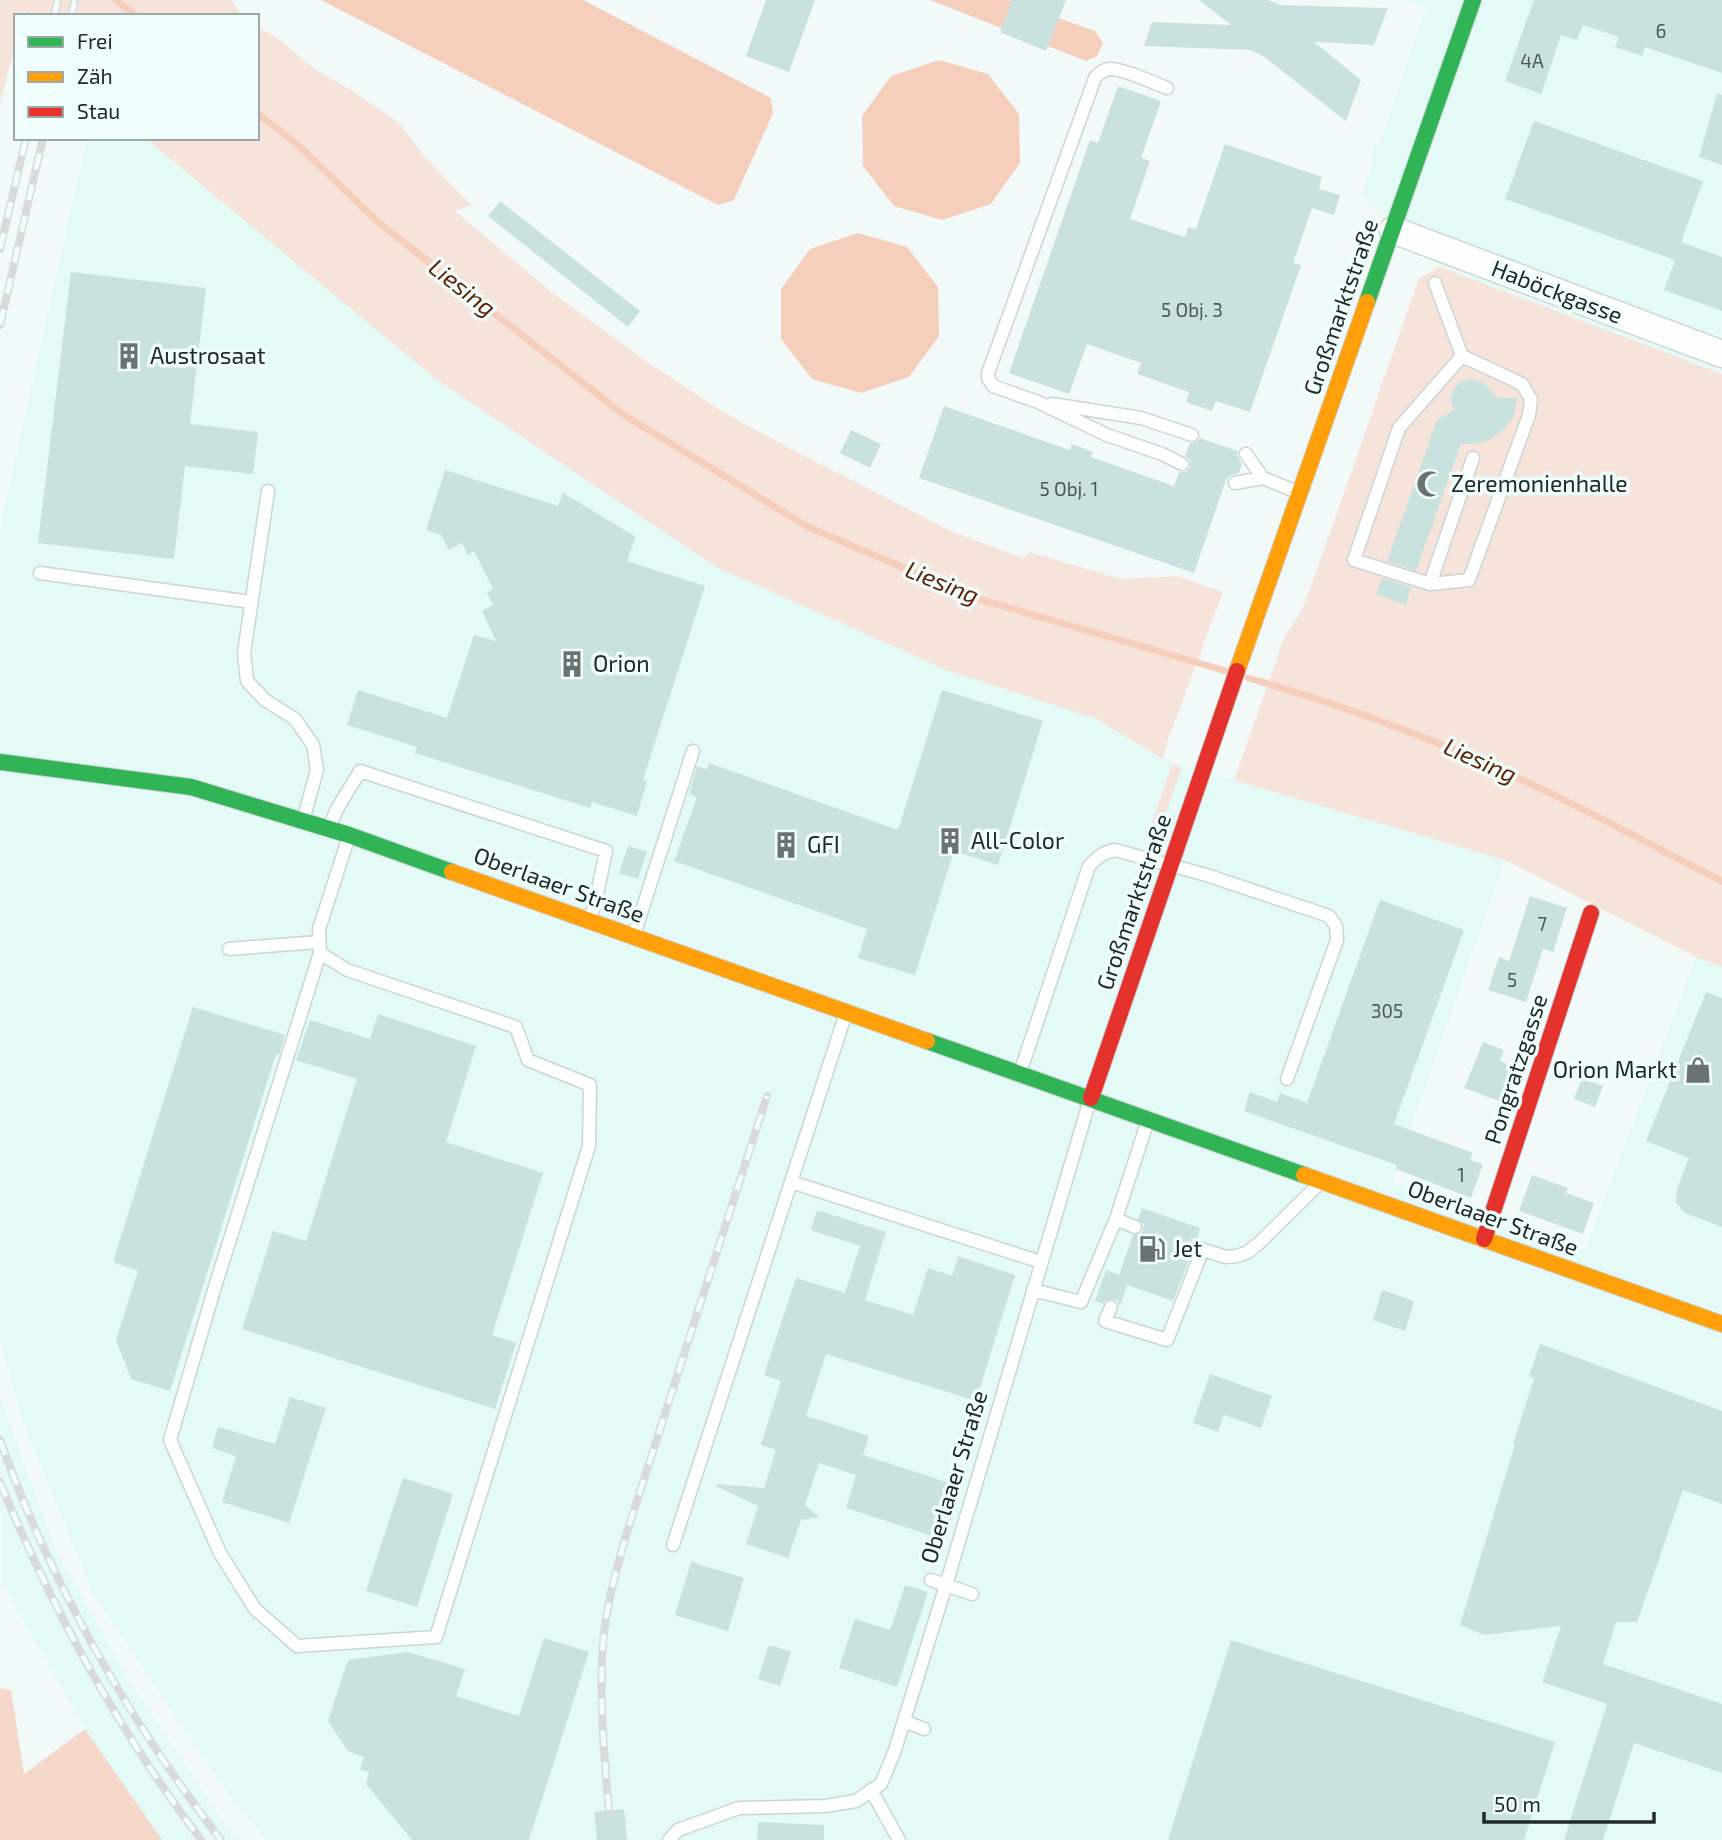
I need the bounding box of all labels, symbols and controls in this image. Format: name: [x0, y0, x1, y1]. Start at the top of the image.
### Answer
legend: [14, 14, 259, 140]
house number: 6: [1656, 19, 1666, 42]
text: Frei: [77, 28, 113, 53]
house number: 4A: [1520, 49, 1544, 72]
text: Zäh: [77, 63, 113, 88]
text: Stau: [77, 98, 120, 123]
street label: Großmarktstraße: [1297, 215, 1383, 398]
water label: Liesing: [424, 252, 502, 322]
street label: Haböckgasse: [1488, 253, 1627, 329]
house number: 5 Obj. 3: [1161, 298, 1223, 321]
building icon: Austrosaat: [114, 341, 144, 371]
place label: Austrosaat: [150, 341, 266, 369]
mosque icon: Zeremonienhalle: [1415, 469, 1445, 499]
place label: Zeremonienhalle: [1451, 469, 1628, 497]
house number: 5 Obj. 1: [1040, 477, 1098, 500]
water label: Liesing: [902, 554, 984, 609]
building icon: Orion: [557, 649, 587, 679]
place label: Orion: [593, 649, 650, 677]
water label: Liesing: [1440, 731, 1522, 788]
street label: Großmarktstraße: [1090, 810, 1176, 993]
building icon: All-Color: [935, 826, 965, 856]
place label: All-Color: [971, 826, 1064, 854]
building icon: GFI: [771, 830, 801, 860]
place label: GFI: [807, 830, 840, 858]
street label: Oberlaaer Straße: [470, 840, 649, 928]
house number: 7: [1537, 912, 1547, 935]
house number: 5: [1507, 968, 1517, 991]
street label: Pongratzgasse: [1478, 990, 1552, 1147]
house number: 305: [1371, 999, 1403, 1022]
place label: Orion Markt: [1553, 1055, 1677, 1083]
shop icon: Orion Markt: [1683, 1055, 1713, 1085]
house number: 1: [1457, 1163, 1465, 1186]
street label: Oberlaaer Straße: [1404, 1173, 1583, 1261]
fuel station icon: Jet: [1137, 1234, 1167, 1264]
place label: Jet: [1173, 1234, 1202, 1262]
street label: Oberlaaer Straße: [913, 1387, 993, 1567]
scale bar: [1484, 1780, 1654, 1824]
text: 50 m: [1494, 1791, 1541, 1816]

